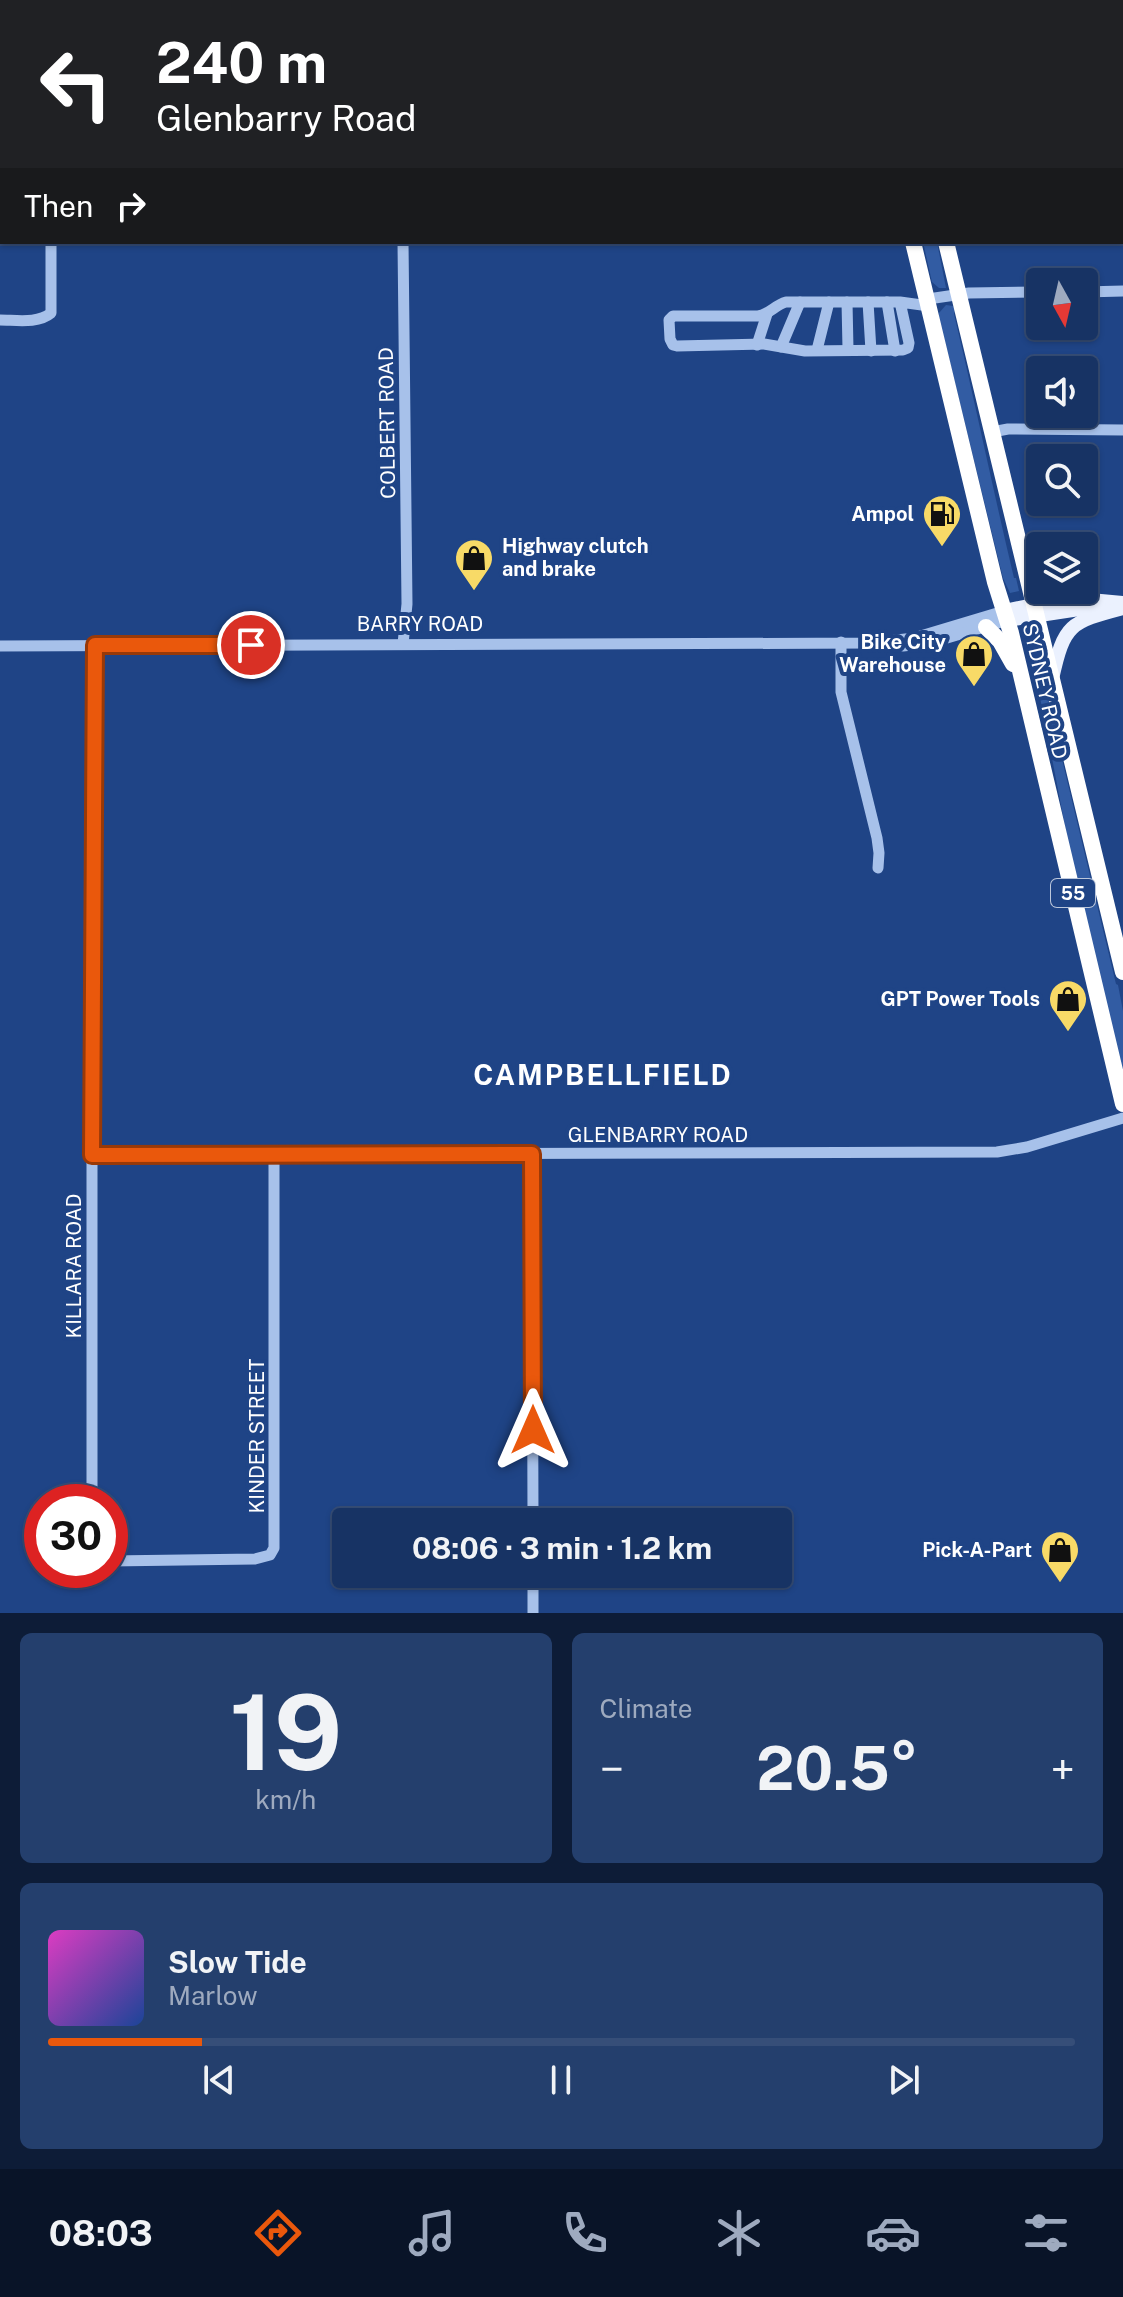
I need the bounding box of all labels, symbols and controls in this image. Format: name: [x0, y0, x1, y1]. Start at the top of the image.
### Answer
text: 240 m: [156, 30, 327, 96]
icon: left: [24, 32, 128, 136]
text: Glenbarry Road: [156, 97, 416, 139]
icon: right: [109, 184, 153, 228]
text: Then: [24, 188, 93, 224]
north arrow: [1026, 268, 1098, 340]
map controls: [1026, 268, 1098, 604]
street label: COLBERT ROAD: [374, 347, 400, 499]
button: sound: [1026, 356, 1098, 428]
button: search: [1026, 444, 1098, 516]
fuel station icon: Ampol: [921, 493, 963, 548]
place label: Ampol: [851, 502, 914, 526]
button: layers: [1026, 532, 1098, 604]
place label: Highway clutch and brake: [502, 534, 649, 581]
shop icon: Highway clutch and brake: [453, 537, 495, 592]
pin: [217, 611, 285, 679]
street label: BARRY ROAD: [357, 612, 483, 636]
street label: SYDNEY ROAD: [1018, 621, 1072, 761]
icon: arrive: [229, 623, 273, 667]
place label: Bike City Warehouse: [839, 630, 946, 677]
shop icon: Bike City Warehouse: [953, 633, 995, 688]
road number: 55: [1051, 879, 1095, 907]
shop icon: GPT Power Tools: [1047, 978, 1089, 1033]
place label: GPT Power Tools: [881, 987, 1040, 1011]
district label: CAMPBELLFIELD: [473, 1058, 733, 1091]
street label: GLENBARRY ROAD: [568, 1123, 748, 1147]
street label: KILLARA ROAD: [62, 1194, 86, 1338]
street label: KINDER STREET: [245, 1358, 269, 1513]
position arrow: [491, 1388, 575, 1472]
speed limit sign: 30: [24, 1484, 128, 1588]
shop icon: Pick-A-Part: [1039, 1529, 1081, 1584]
text: 08:06 · 3 min · 1.2 km: [412, 1530, 712, 1566]
place label: Pick-A-Part: [922, 1538, 1032, 1562]
text: 19: [229, 1671, 342, 1793]
text: Climate: [600, 1693, 693, 1724]
text: 20.5°: [756, 1733, 918, 1804]
text: −: [600, 1743, 624, 1795]
text: +: [1051, 1743, 1075, 1795]
text: km/h: [255, 1784, 316, 1815]
text: Slow Tide: [168, 1944, 307, 1980]
text: Marlow: [168, 1980, 258, 2011]
icon: previous: [197, 2058, 241, 2102]
icon: pause: [539, 2058, 583, 2102]
icon: next: [882, 2058, 926, 2102]
icon: directions: [250, 2205, 306, 2261]
icon: music: [404, 2205, 460, 2261]
icon: phone: [557, 2205, 613, 2261]
icon: climate: [711, 2205, 767, 2261]
icon: car: [865, 2205, 921, 2261]
icon: filters: [1018, 2205, 1074, 2261]
text: 08:03: [49, 2212, 153, 2254]

